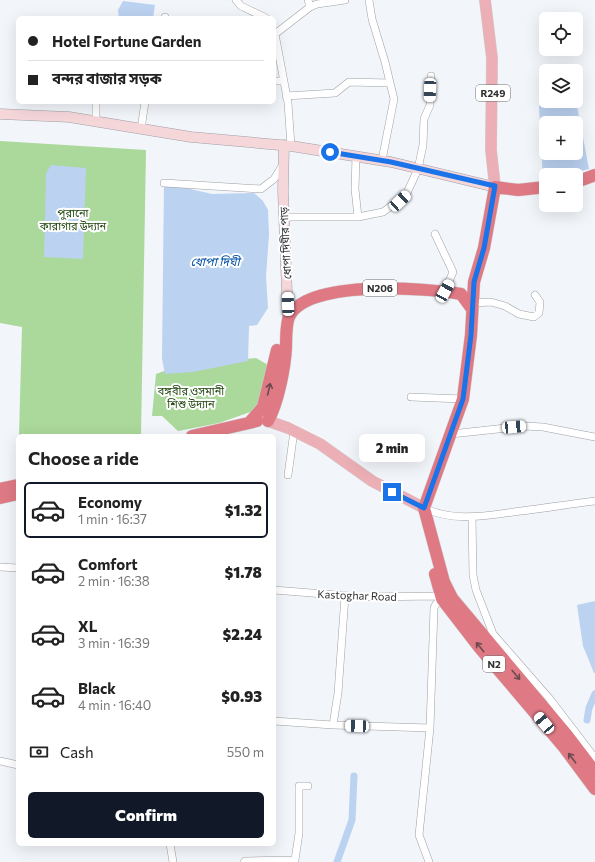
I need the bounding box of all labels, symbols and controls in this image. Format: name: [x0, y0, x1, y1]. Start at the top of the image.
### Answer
map controls: [539, 12, 583, 212]
button: locate: [539, 12, 583, 56]
text: Hotel Fortune Garden: [52, 32, 201, 50]
button: layers: [539, 64, 583, 108]
text: বন্দর বাজার সড়ক: [52, 69, 162, 87]
car: [424, 78, 436, 102]
road number: R249: [476, 85, 510, 101]
button: +: [539, 116, 583, 160]
route start: [321, 143, 339, 161]
button: −: [539, 168, 583, 212]
car: [387, 188, 413, 214]
park label: পুরানো কারাগার উদ্যান: [39, 206, 107, 232]
street label: ধোপা দিঘীর পাড়: [277, 206, 293, 280]
water label: ধোপা দিঘী: [190, 254, 242, 268]
car: [434, 278, 456, 304]
road number: N206: [363, 280, 397, 296]
car: [282, 292, 294, 316]
one-way arrow: [265, 382, 273, 395]
park label: বঙ্গবীর ওসমানী শিশু উদ্যান: [157, 384, 225, 410]
car: [502, 420, 526, 434]
callout: 2 min: [359, 434, 425, 462]
text: 2 min: [376, 440, 408, 456]
text: Choose a ride: [28, 447, 139, 469]
route end: [383, 483, 401, 501]
icon: car: [30, 492, 66, 528]
text: Economy: [78, 493, 142, 511]
text: $1.32: [225, 501, 262, 519]
text: 1 min · 16:37: [78, 511, 147, 527]
icon: car: [30, 554, 66, 590]
text: Comfort: [78, 555, 138, 573]
text: $1.78: [225, 563, 262, 581]
text: 2 min · 16:38: [78, 573, 150, 589]
street label: Kastoghar Road: [317, 587, 397, 603]
icon: car: [30, 616, 66, 652]
text: XL: [78, 617, 97, 635]
text: $2.24: [223, 625, 262, 643]
text: 3 min · 16:39: [78, 635, 150, 651]
one-way arrow: [475, 642, 484, 653]
road number: N2: [483, 656, 505, 672]
one-way arrow: [512, 669, 521, 680]
icon: car: [30, 678, 66, 714]
text: Black: [78, 679, 116, 697]
text: $0.93: [221, 687, 262, 705]
text: 4 min · 16:40: [78, 697, 151, 713]
car: [532, 710, 556, 736]
car: [345, 720, 369, 732]
icon: cash: [28, 741, 50, 763]
text: Cash: [60, 743, 94, 761]
text: 550 m: [227, 744, 264, 760]
one-way arrow: [568, 752, 576, 763]
button: Confirm: [28, 792, 264, 838]

